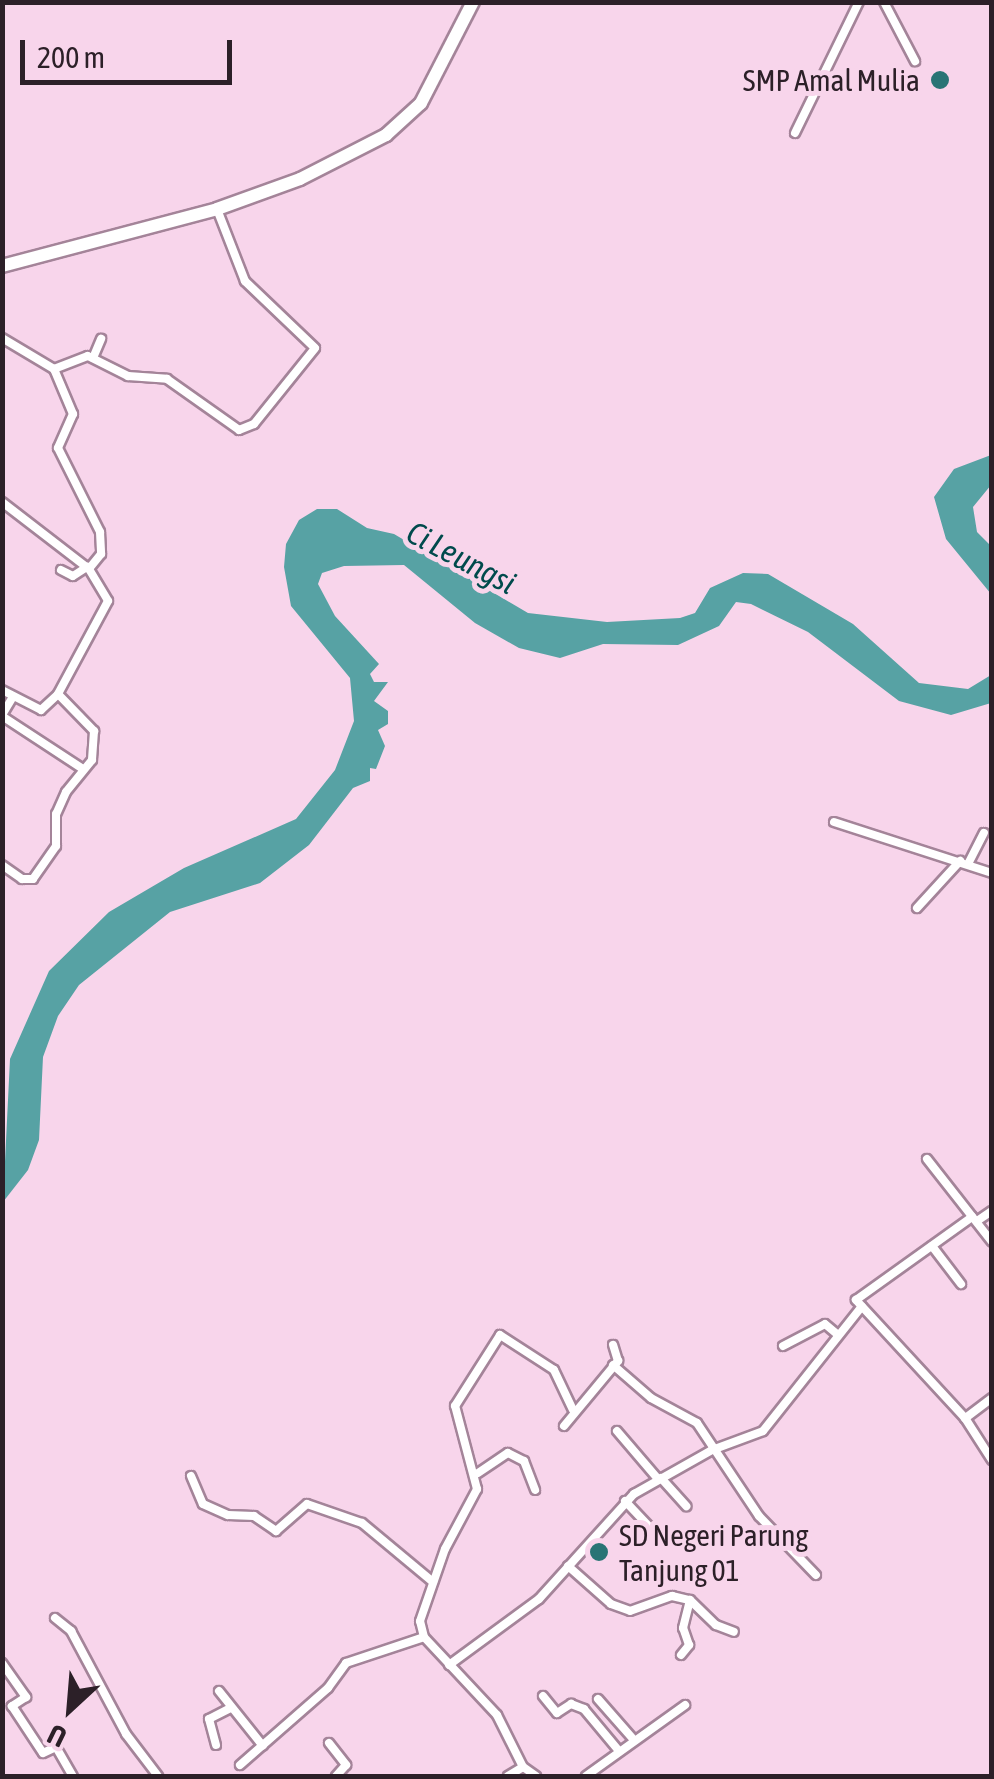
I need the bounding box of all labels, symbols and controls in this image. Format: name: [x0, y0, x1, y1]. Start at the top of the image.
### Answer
scale bar: [25, 20, 238, 82]
text: 200 m: [37, 40, 105, 74]
place label: SMP Amal Mulia: [743, 62, 920, 98]
marker: SMP Amal Mulia: [929, 69, 951, 91]
water label: Ci Leungsi: [400, 513, 522, 603]
place label: SD Negeri Parung Tanjung 01: [619, 1517, 808, 1588]
marker: SD Negeri Parung Tanjung 01: [588, 1541, 610, 1563]
north arrow: [20, 1659, 120, 1759]
text: U: [42, 1718, 71, 1754]

